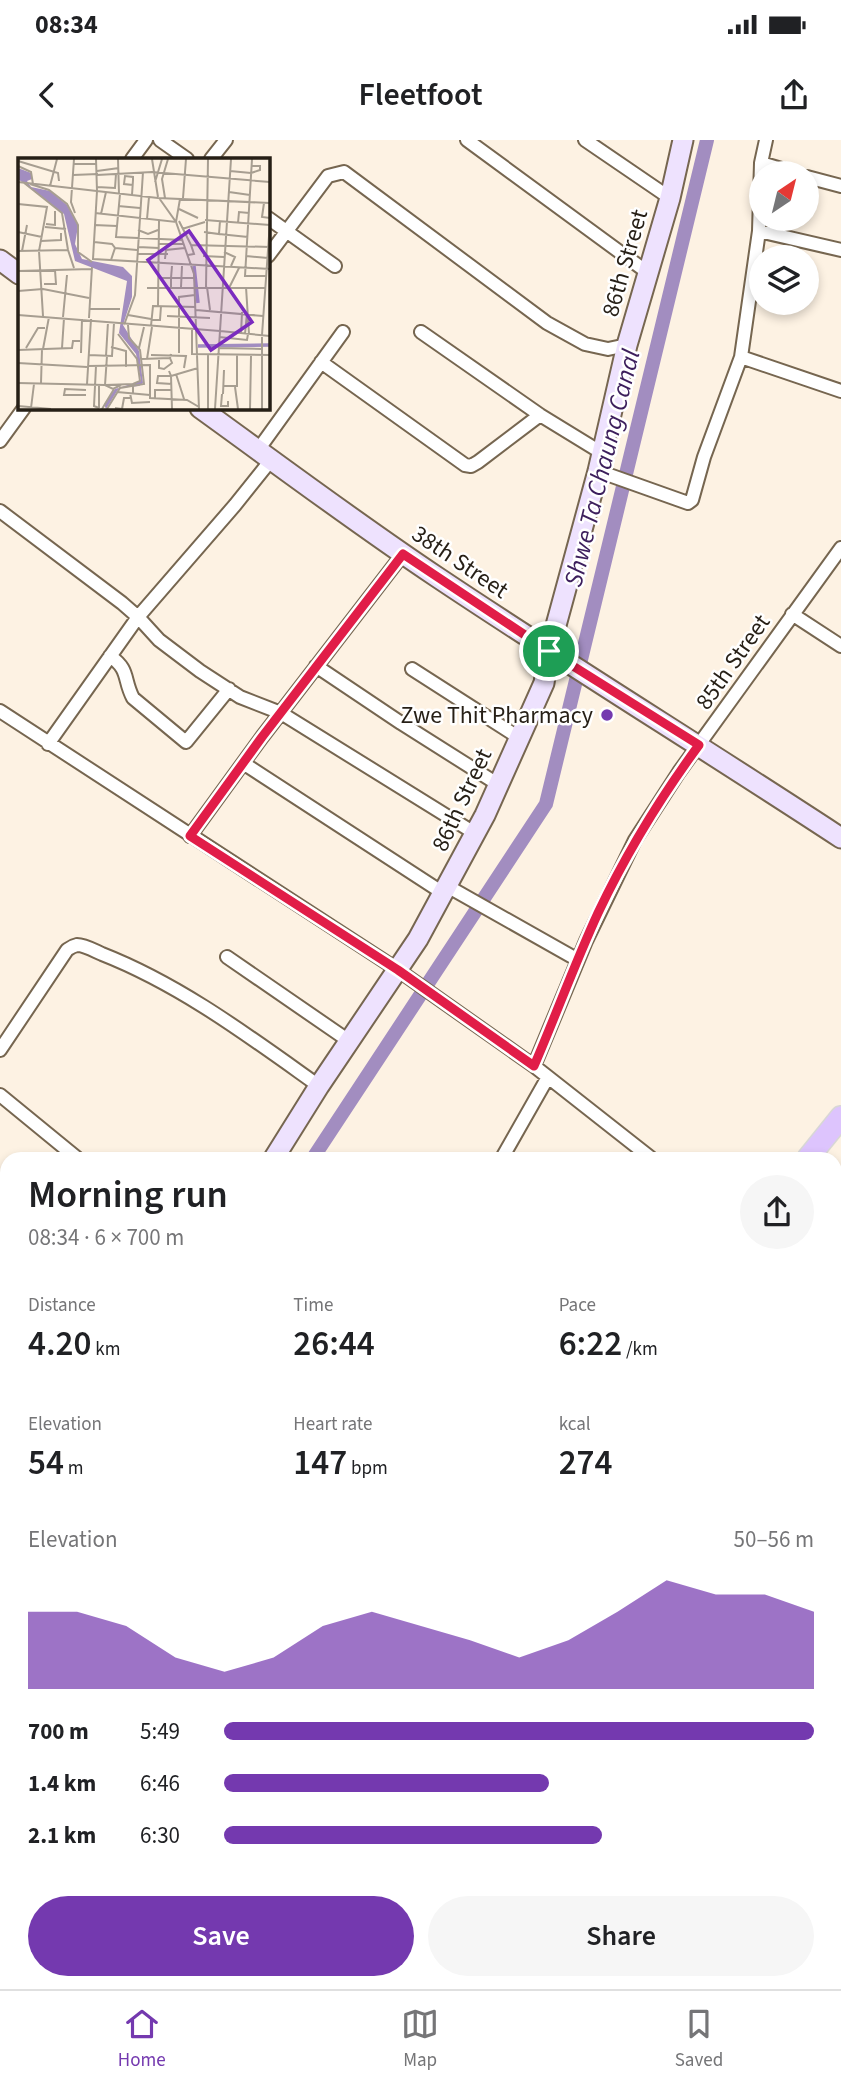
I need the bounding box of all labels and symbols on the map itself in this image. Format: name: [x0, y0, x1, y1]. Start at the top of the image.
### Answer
inset map: [18, 158, 270, 410]
north arrow: [749, 161, 819, 231]
street label: 86th Street: [593, 205, 657, 321]
water label: Shwe Ta Chaung Canal: [555, 345, 650, 591]
street label: 38th Street: [405, 517, 515, 607]
street label: 85th Street: [687, 607, 779, 717]
pin: [519, 621, 579, 681]
place label: Zwe Thit Pharmacy: [400, 698, 593, 733]
marker: Zwe Thit Pharmacy: [599, 707, 615, 723]
street label: 86th Street: [423, 743, 501, 857]

